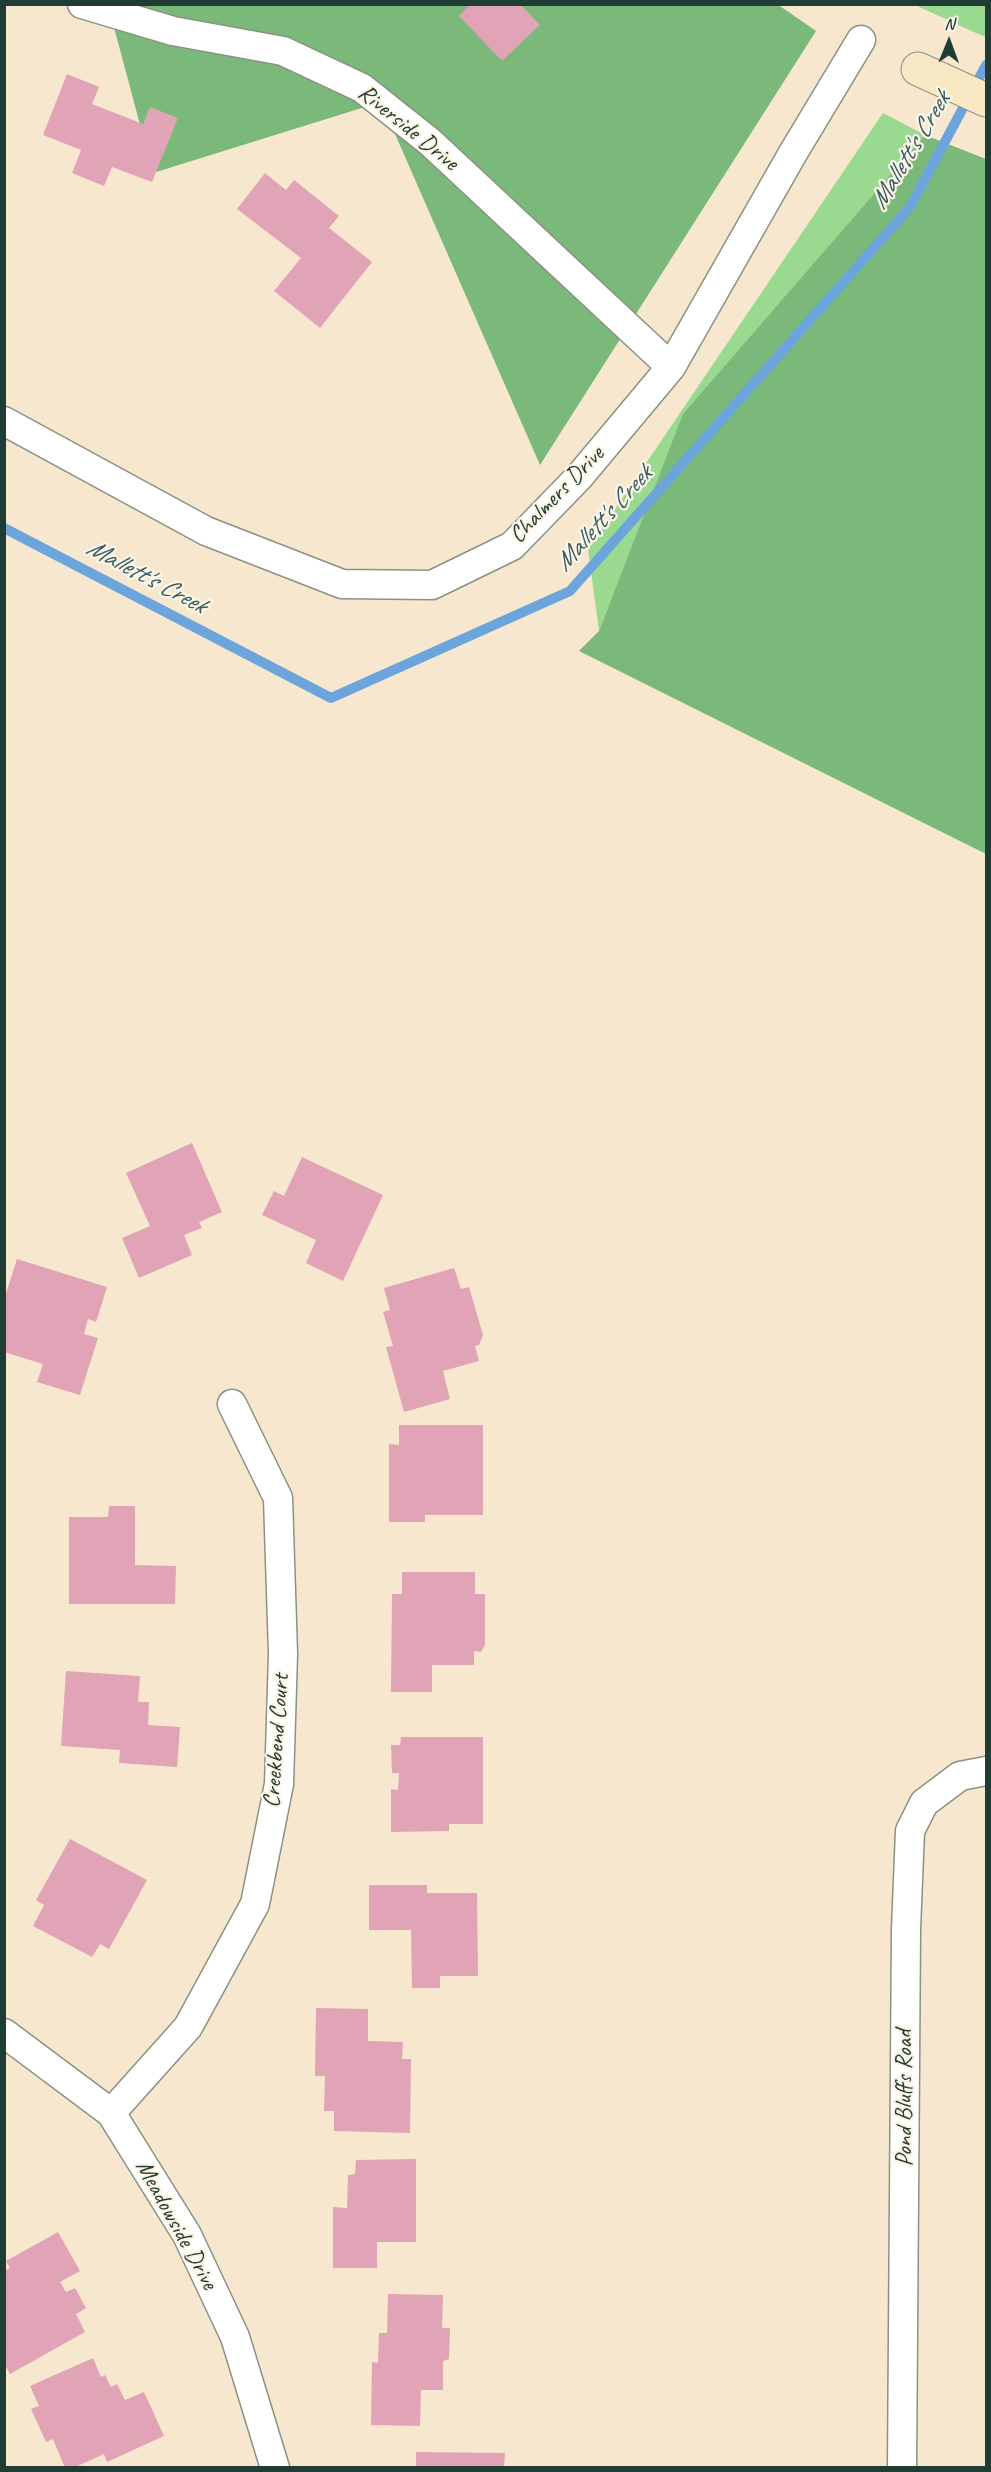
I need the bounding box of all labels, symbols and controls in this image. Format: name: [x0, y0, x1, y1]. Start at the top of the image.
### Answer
north arrow: [919, 12, 979, 72]
text: N: [944, 14, 954, 34]
street label: Riverside Drive: [352, 79, 464, 177]
water label: Mallett's Creek: [864, 87, 958, 215]
street label: Chalmers Drive: [504, 440, 610, 550]
water label: Mallett's Creek: [549, 460, 659, 578]
water label: Mallett's Creek: [81, 533, 211, 621]
street label: Creekbend Court: [258, 1673, 296, 1809]
street label: Pond Bluffs Road: [891, 2030, 919, 2166]
street label: Meadowside Drive: [129, 2155, 223, 2295]

